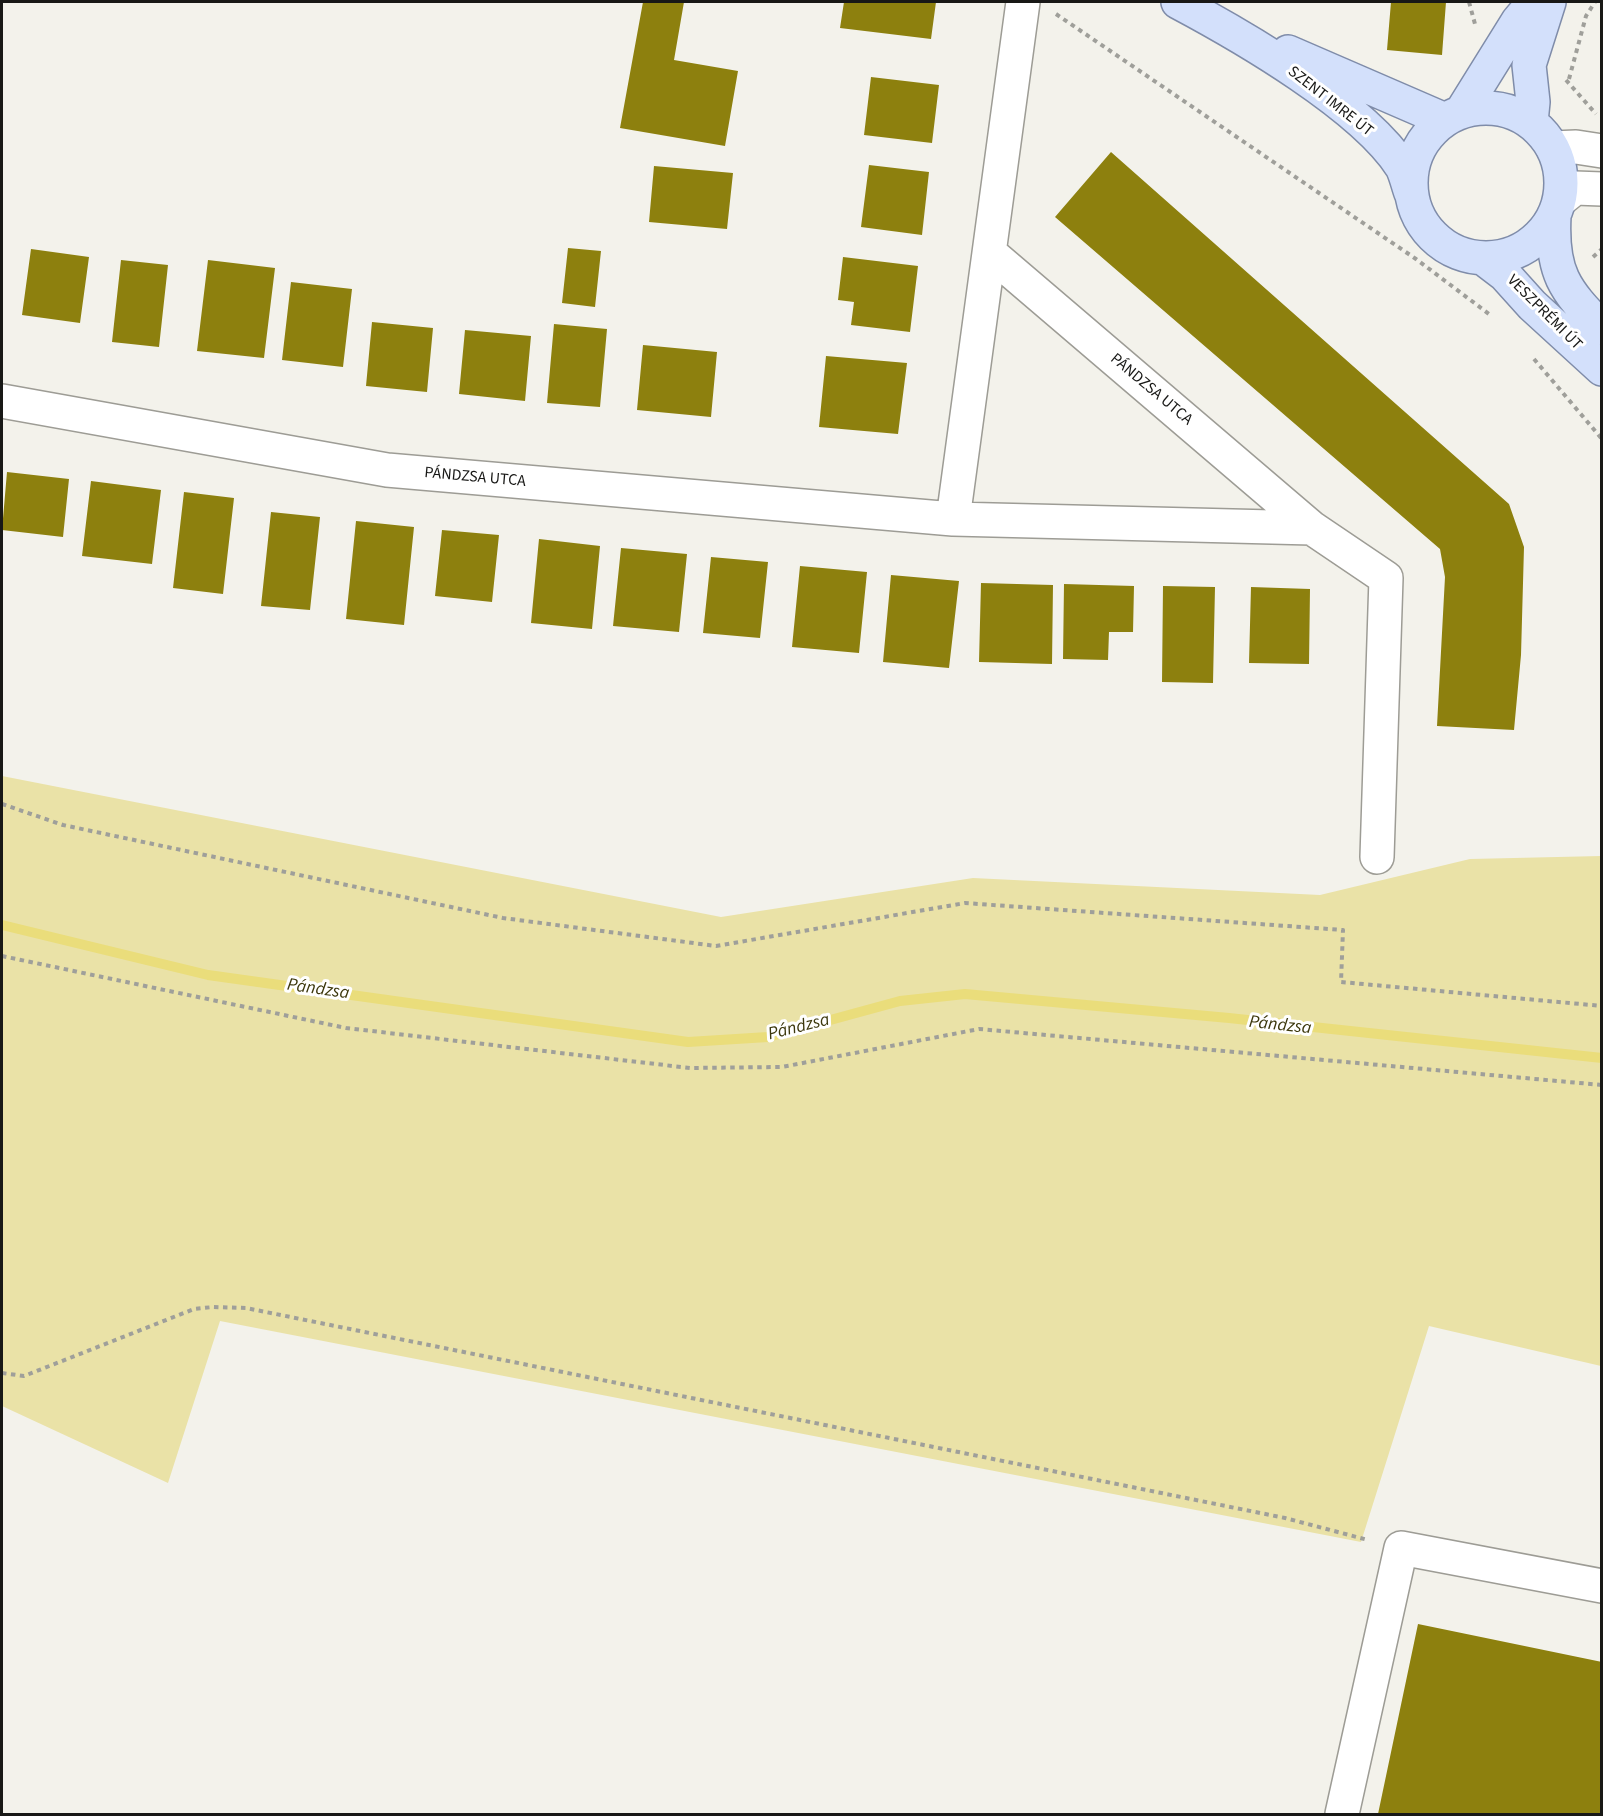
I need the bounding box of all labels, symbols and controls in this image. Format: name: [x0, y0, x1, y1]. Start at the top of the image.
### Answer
street label: SZENT IMRE ÚT: [1283, 63, 1377, 141]
street label: VESZPRÉMI ÚT: [1502, 271, 1586, 355]
street label: PÁNDZSA UTCA: [1106, 350, 1196, 430]
street label: PÁNDZSA UTCA: [423, 464, 527, 492]
water label: Pándzsa: [285, 975, 351, 1005]
water label: Pándzsa: [766, 1010, 832, 1046]
water label: Pándzsa: [1248, 1012, 1312, 1040]

